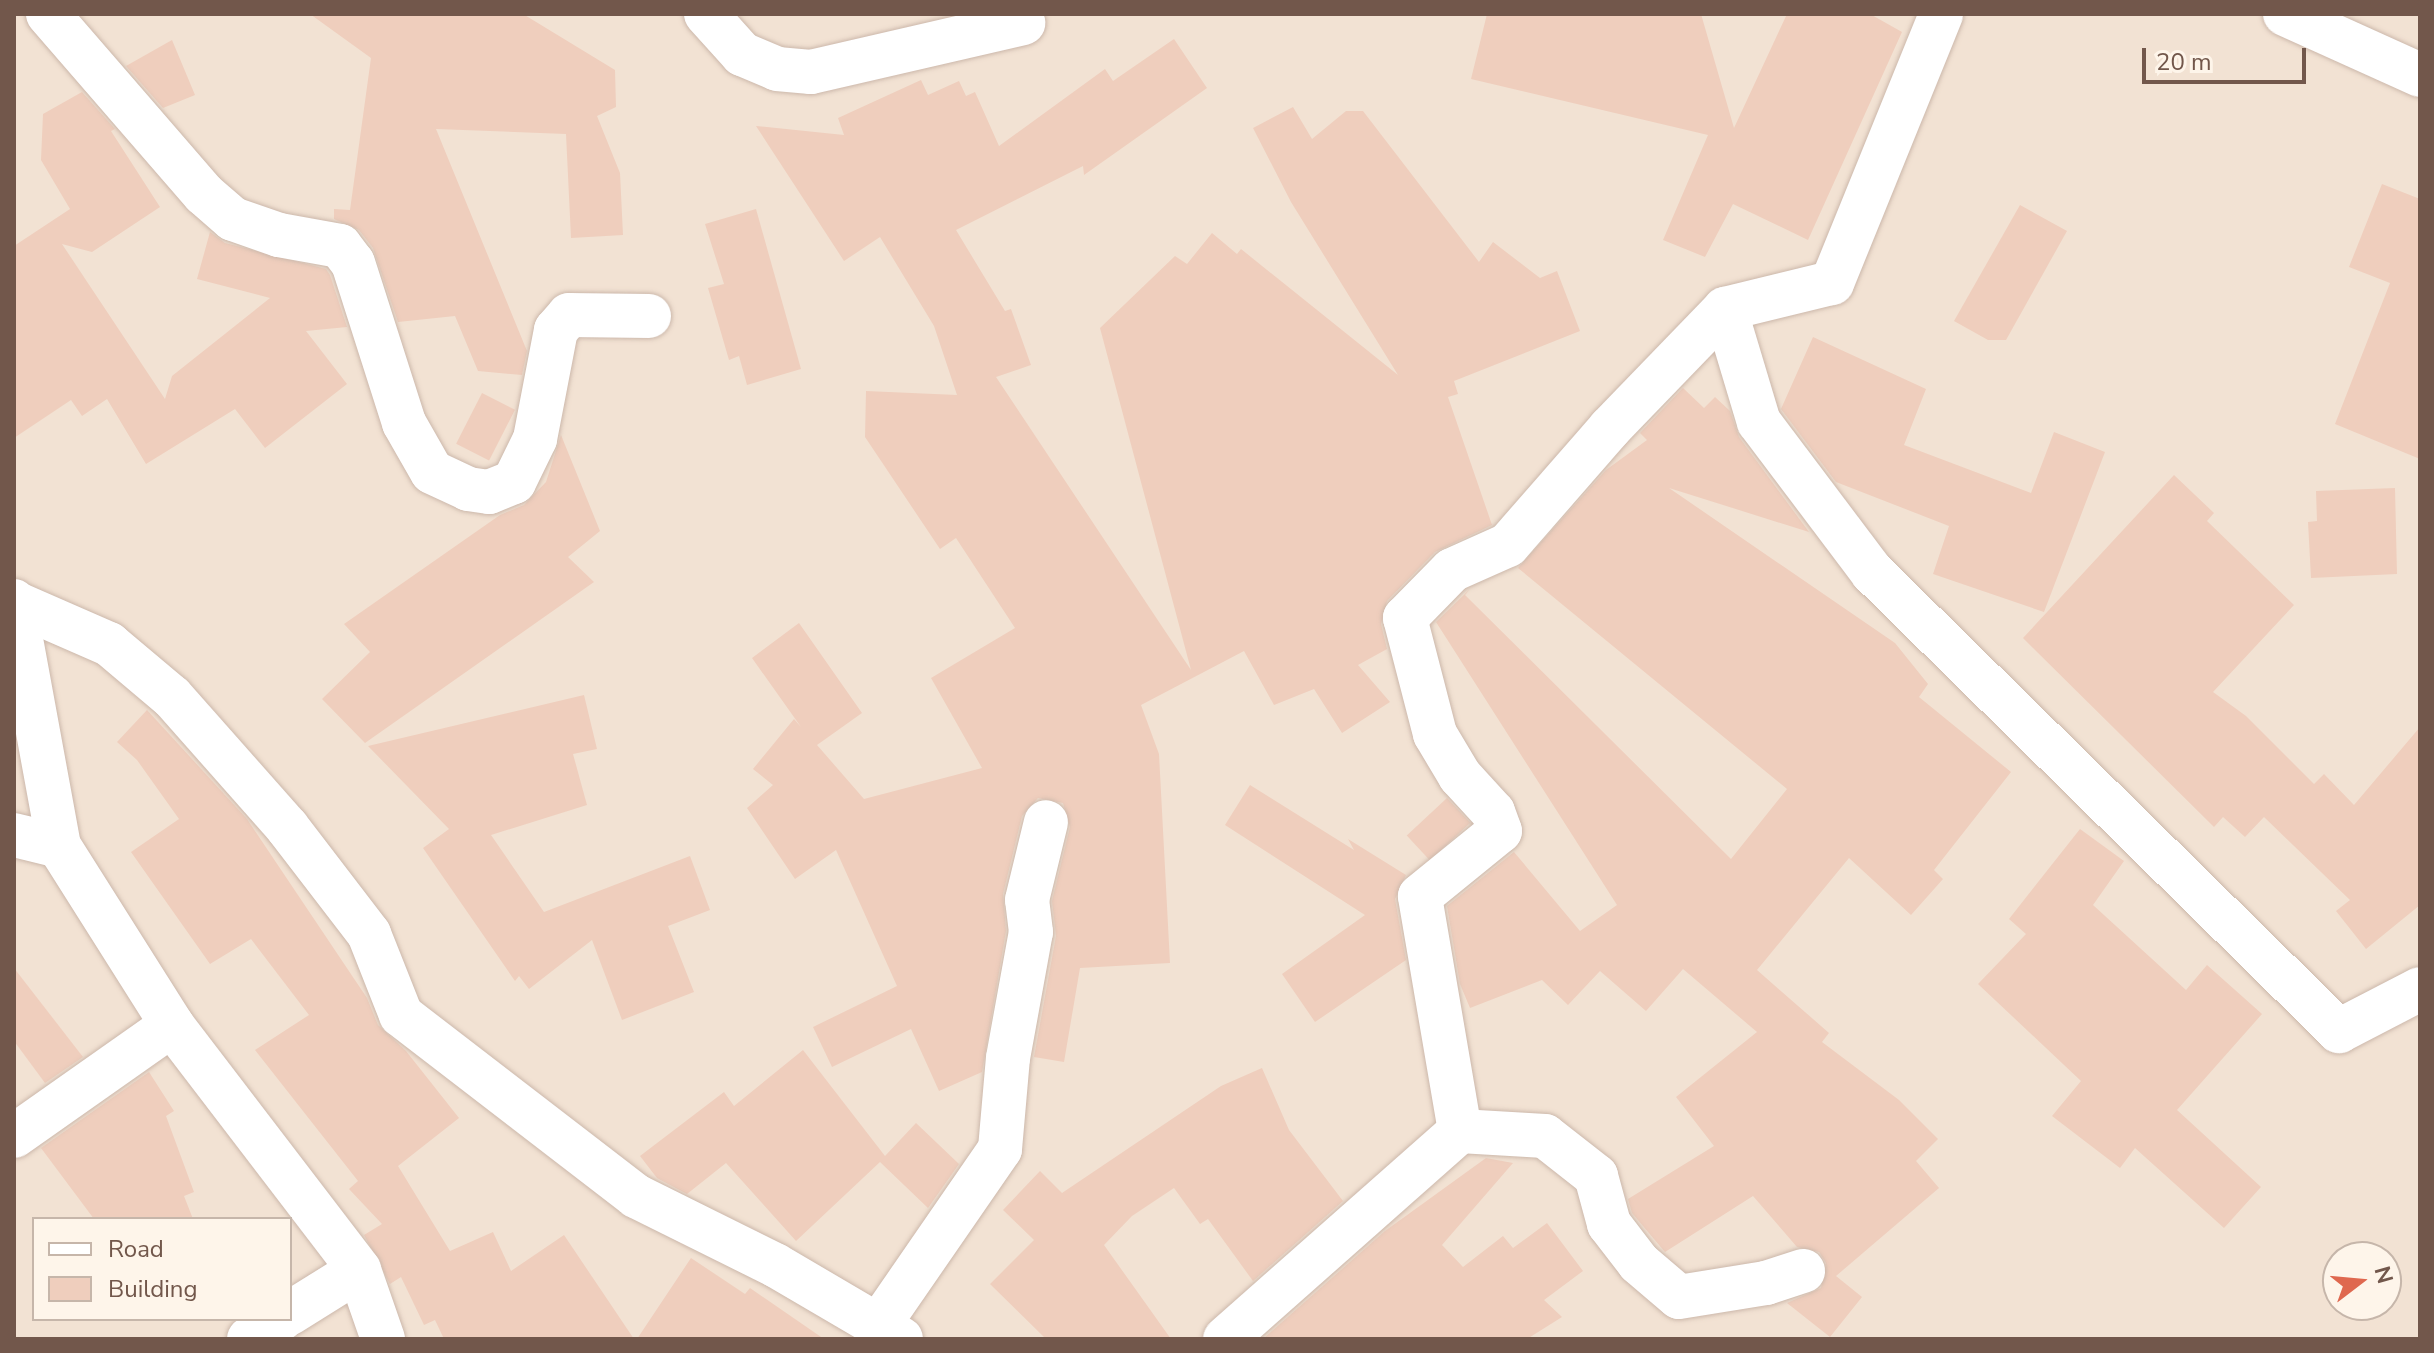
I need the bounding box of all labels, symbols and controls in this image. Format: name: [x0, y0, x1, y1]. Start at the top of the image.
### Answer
scale bar: [2146, 32, 2310, 82]
text: 20 m: [2156, 46, 2212, 78]
legend: [32, 1217, 292, 1321]
text: Road: [108, 1233, 164, 1265]
north arrow: [2322, 1241, 2402, 1321]
text: N: [2366, 1263, 2400, 1287]
text: Building: [108, 1273, 198, 1305]

